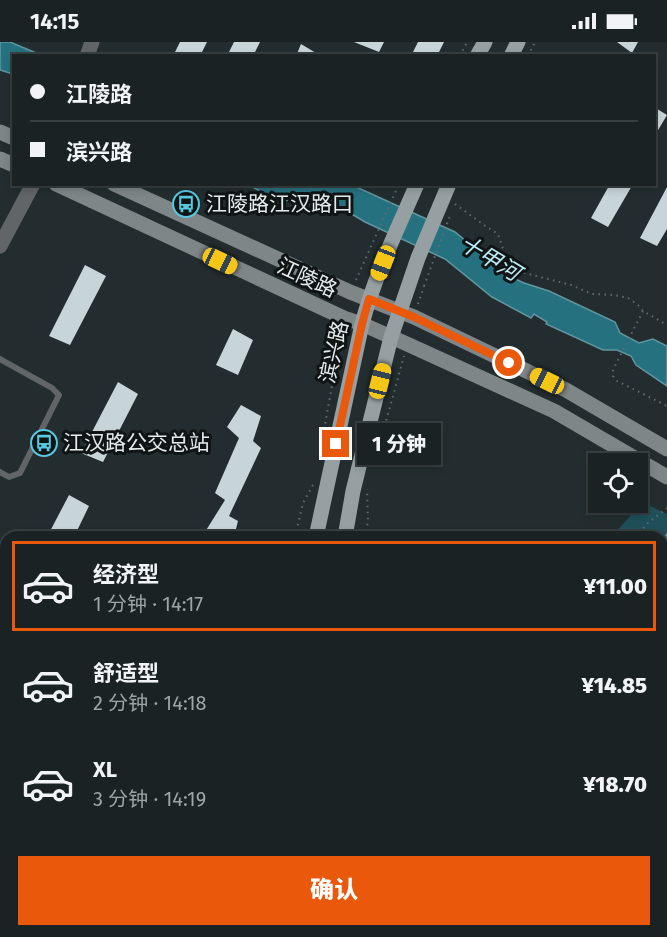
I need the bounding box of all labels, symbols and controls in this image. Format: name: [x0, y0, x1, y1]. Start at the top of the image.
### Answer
text: 14:15: [30, 8, 79, 35]
text: 江陵路: [66, 81, 132, 108]
text: 滨兴路: [66, 139, 132, 166]
bus stop icon: 江陵路江汉路口: [171, 189, 201, 219]
place label: 江陵路江汉路口: [206, 191, 353, 217]
water label: 十甲河: [455, 229, 529, 289]
car: [368, 243, 398, 283]
car: [200, 245, 240, 277]
street label: 江陵路: [273, 253, 341, 303]
street label: 滨兴路: [314, 318, 354, 386]
route start: [495, 349, 522, 376]
car: [367, 361, 393, 401]
car: [527, 365, 567, 397]
callout: 1 分钟: [357, 423, 441, 465]
bus stop icon: 江汉路公交总站: [29, 428, 59, 458]
place label: 江汉路公交总站: [63, 430, 210, 456]
route end: [322, 430, 349, 457]
text: 1 分钟: [372, 432, 426, 456]
map controls: [588, 453, 648, 513]
button: locate: [588, 453, 648, 513]
icon: car: [21, 559, 75, 613]
text: 经济型: [93, 561, 159, 588]
text: ¥11.00: [583, 573, 647, 600]
text: 1 分钟 · 14:17: [93, 592, 203, 616]
icon: car: [21, 658, 75, 712]
text: 舒适型: [93, 660, 159, 687]
text: ¥14.85: [582, 672, 647, 699]
text: 2 分钟 · 14:18: [93, 691, 207, 715]
text: XL: [93, 756, 117, 783]
icon: car: [21, 757, 75, 811]
text: ¥18.70: [583, 771, 647, 798]
text: 3 分钟 · 14:19: [93, 787, 206, 811]
button: 确认: [18, 856, 650, 925]

